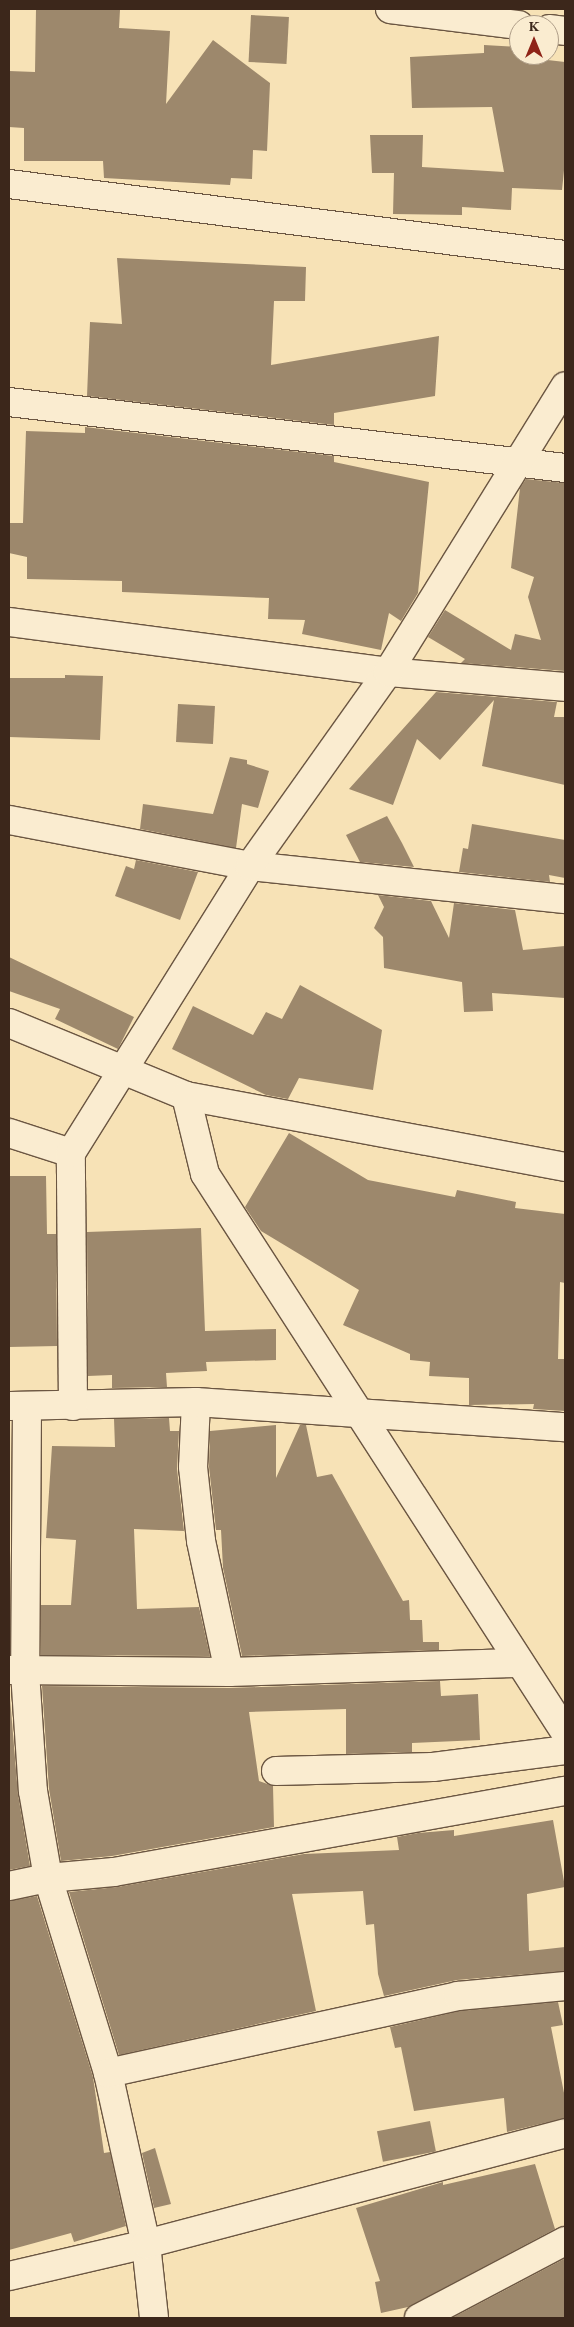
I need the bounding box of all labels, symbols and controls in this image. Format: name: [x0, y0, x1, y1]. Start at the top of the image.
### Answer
north arrow: [509, 15, 559, 65]
text: K: [529, 17, 539, 35]

